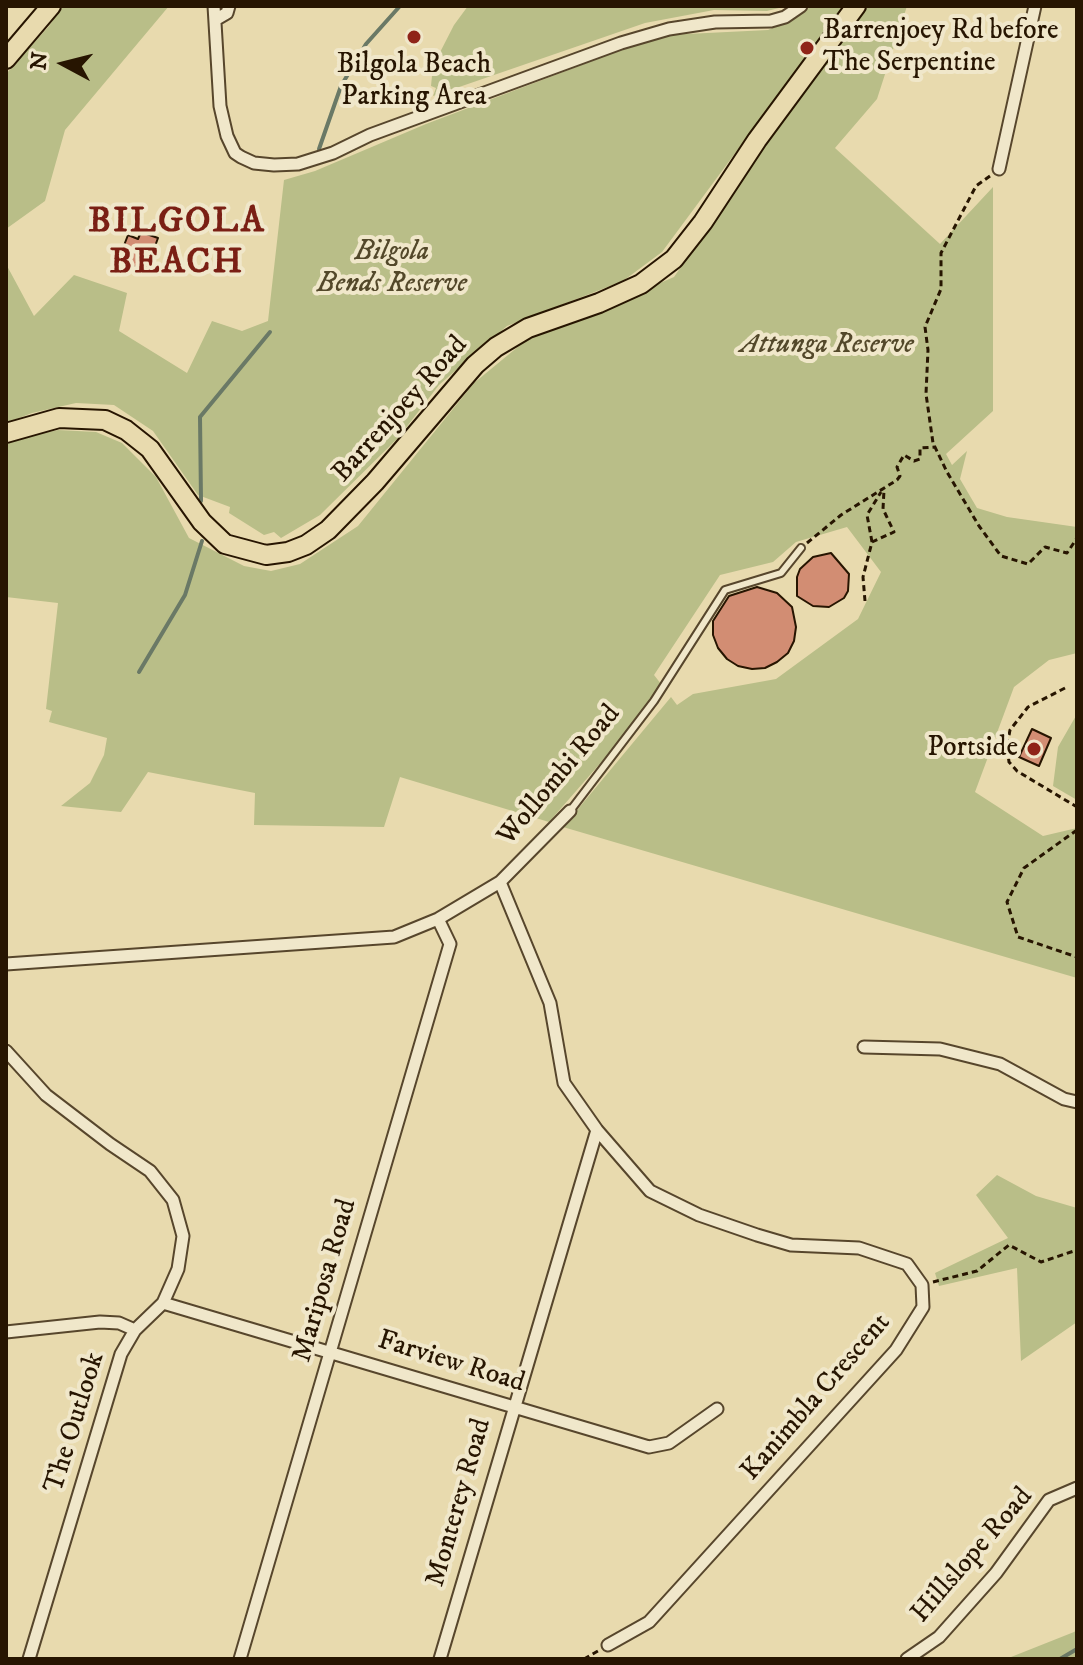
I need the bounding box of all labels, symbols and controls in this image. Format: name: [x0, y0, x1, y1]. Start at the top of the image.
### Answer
place label: Barrenjoey Rd before The Serpentine: [823, 15, 1059, 81]
north arrow: [24, 24, 104, 104]
marker: Bilgola Beach Parking Area: [405, 28, 423, 46]
marker: Barrenjoey Rd before The Serpentine: [798, 39, 816, 57]
place label: Bilgola Beach Parking Area: [337, 49, 491, 115]
text: N: [25, 50, 54, 72]
district label: BILGOLA BEACH: [88, 202, 266, 287]
park label: Bilgola Bends Reserve: [317, 236, 467, 302]
park label: Attunga Reserve: [740, 329, 914, 363]
street label: Barrenjoey Road: [326, 330, 476, 490]
street label: Wollombi Road: [491, 699, 629, 853]
place label: Portside: [927, 732, 1018, 766]
marker: Portside: [1025, 740, 1043, 758]
street label: Mariposa Road: [287, 1196, 365, 1366]
street label: Kanimbla Crescent: [735, 1308, 899, 1488]
street label: Farview Road: [373, 1325, 529, 1401]
street label: The Outlook: [39, 1349, 113, 1497]
street label: Monterey Road: [420, 1415, 500, 1591]
street label: Hillslope Road: [905, 1481, 1041, 1631]

